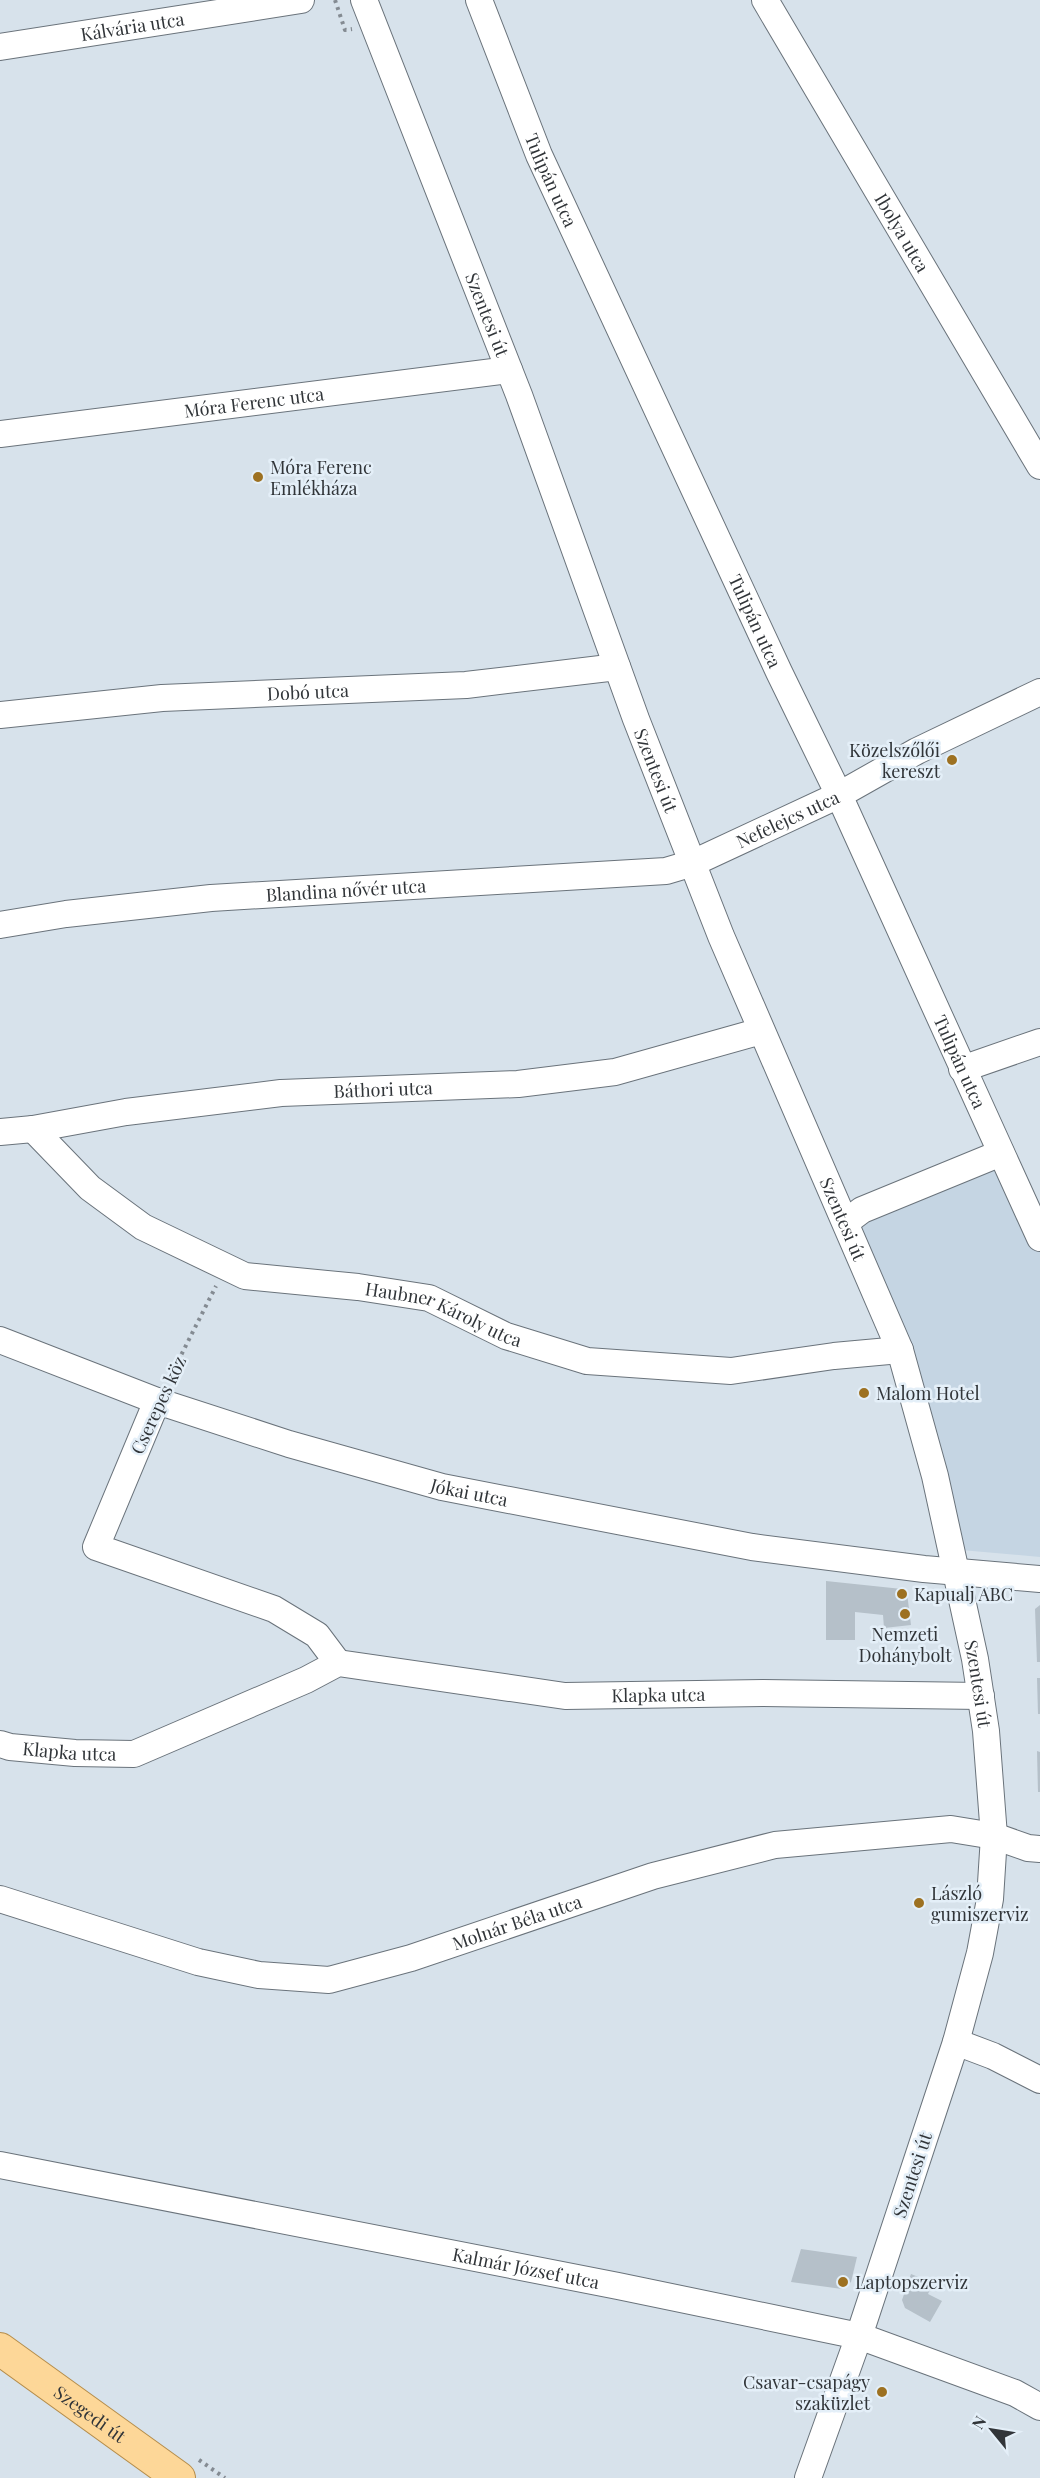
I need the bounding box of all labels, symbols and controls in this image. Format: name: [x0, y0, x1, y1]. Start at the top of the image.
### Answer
street label: Kálvária utca: [79, 6, 186, 46]
street label: Tulipán utca: [520, 130, 583, 231]
street label: Ibolya utca: [870, 189, 935, 276]
street label: Szentesi út: [460, 269, 515, 361]
street label: Móra Ferenc utca: [183, 381, 325, 423]
place label: Móra Ferenc Emlékháza: [270, 455, 372, 500]
marker: Móra Ferenc Emlékháza: [251, 470, 265, 484]
street label: Tulipán utca: [723, 571, 787, 671]
street label: Dobó utca: [267, 678, 349, 705]
street label: Szentesi út: [629, 725, 684, 816]
place label: Közelszőlői kereszt: [849, 738, 941, 783]
marker: Közelszőlői kereszt: [945, 753, 959, 767]
street label: Nefelejcs utca: [732, 785, 843, 853]
street label: Blandina nővér utca: [265, 873, 427, 907]
street label: Tulipán utca: [928, 1011, 992, 1112]
street label: Báthori utca: [333, 1075, 433, 1103]
street label: Szentesi út: [815, 1174, 872, 1265]
street label: Haubner Károly utca: [364, 1276, 525, 1352]
street label: Cserepes köz: [125, 1352, 191, 1458]
place label: Malom Hotel: [876, 1381, 980, 1405]
marker: Malom Hotel: [857, 1386, 871, 1400]
street label: Jókai utca: [427, 1472, 510, 1512]
place label: Kapualj ABC: [914, 1582, 1013, 1606]
marker: Kapualj ABC: [895, 1587, 909, 1601]
marker: Nemzeti Dohánybolt: [898, 1607, 912, 1621]
place label: Nemzeti Dohánybolt: [858, 1622, 952, 1667]
street label: Szentesi út: [959, 1638, 997, 1730]
street label: Klapka utca: [611, 1682, 706, 1707]
street label: Klapka utca: [21, 1736, 116, 1766]
place label: László gumiszerviz: [931, 1881, 1029, 1926]
street label: Molnár Béla utca: [449, 1889, 585, 1955]
marker: László gumiszerviz: [912, 1896, 926, 1910]
street label: Szentesi út: [887, 2129, 937, 2221]
street label: Kalmár József utca: [451, 2242, 602, 2294]
place label: Laptopszerviz: [855, 2270, 968, 2294]
marker: Laptopszerviz: [836, 2275, 850, 2289]
place label: Csavar-csapágy szaküzlet: [743, 2370, 871, 2415]
street label: Szegedi út: [49, 2380, 131, 2448]
marker: Csavar-csapágy szaküzlet: [875, 2385, 889, 2399]
north arrow: [962, 2400, 1022, 2460]
text: N: [967, 2412, 991, 2433]

